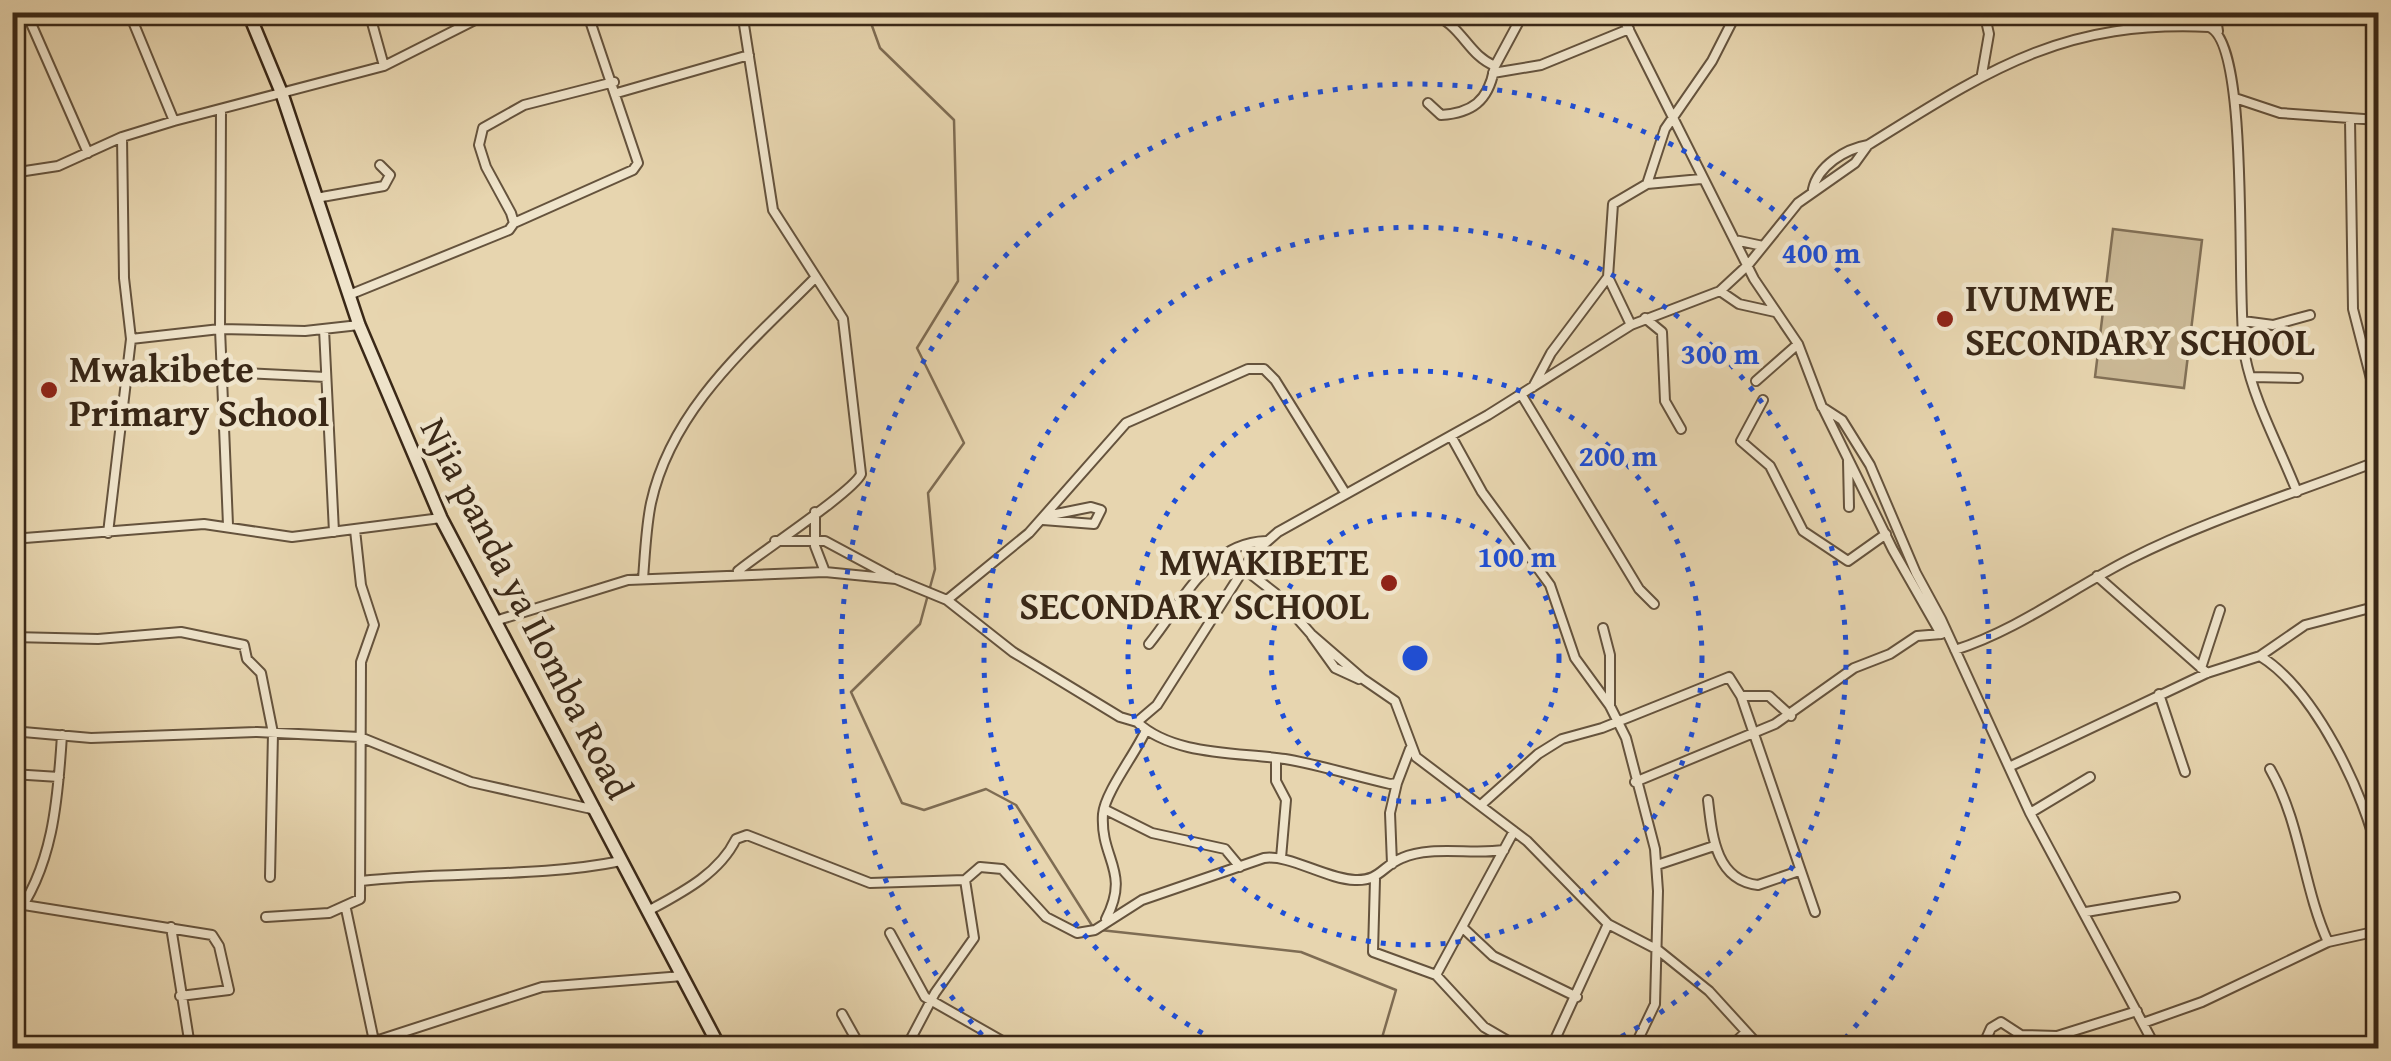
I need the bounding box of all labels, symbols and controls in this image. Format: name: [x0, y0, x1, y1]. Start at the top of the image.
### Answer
text: 400 m: [1782, 230, 1861, 274]
place label: IVUMWE SECONDARY SCHOOL: [1965, 269, 2315, 369]
marker: IVUMWE SECONDARY SCHOOL: [1934, 308, 1956, 330]
text: 300 m: [1681, 331, 1760, 375]
place label: Mwakibete Primary School: [69, 340, 330, 440]
marker: Mwakibete Primary School: [38, 379, 60, 401]
street label: Njia panda ya Ilomba Road: [407, 408, 649, 809]
text: 200 m: [1579, 433, 1658, 477]
place label: MWAKIBETE SECONDARY SCHOOL: [1019, 533, 1369, 633]
text: 100 m: [1478, 534, 1557, 578]
marker: MWAKIBETE SECONDARY SCHOOL: [1378, 572, 1400, 594]
centre of rings: [1397, 640, 1433, 676]

